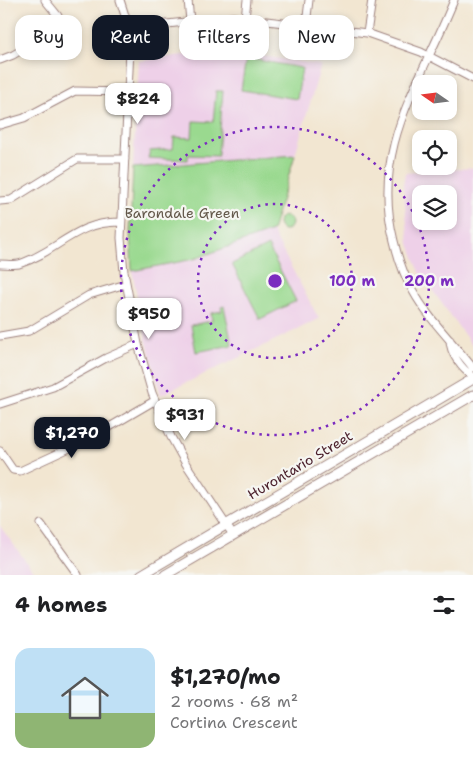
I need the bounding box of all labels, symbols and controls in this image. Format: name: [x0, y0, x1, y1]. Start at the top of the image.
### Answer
chip: Buy: [15, 15, 82, 60]
chip: Rent: [92, 15, 169, 60]
chip: Filters: [179, 15, 269, 60]
chip: New: [279, 15, 354, 60]
north arrow: [412, 75, 458, 120]
map controls: [412, 75, 457, 230]
pin: $824: [108, 82, 168, 125]
text: $824: [116, 88, 160, 109]
button: locate: [412, 130, 457, 175]
button: layers: [412, 185, 457, 230]
park label: Barondale Green: [125, 204, 240, 222]
text: 100 m: [329, 271, 375, 291]
text: 200 m: [404, 271, 454, 291]
centre of rings: [266, 272, 284, 290]
pin: $950: [119, 298, 179, 340]
text: $950: [128, 303, 170, 324]
pin: $931: [155, 398, 215, 441]
text: $931: [165, 404, 205, 425]
pin: $1,270: [31, 416, 113, 459]
text: $1,270: [45, 422, 99, 443]
street label: Hurontario Street: [244, 427, 356, 503]
text: 4 homes: [15, 591, 107, 619]
icon: filters: [430, 591, 458, 619]
text: $1,270/mo: [170, 663, 281, 691]
icon: home: [55, 668, 115, 728]
text: 2 rooms · 68 m²: [170, 691, 298, 712]
text: Cortina Crescent: [170, 712, 298, 733]

